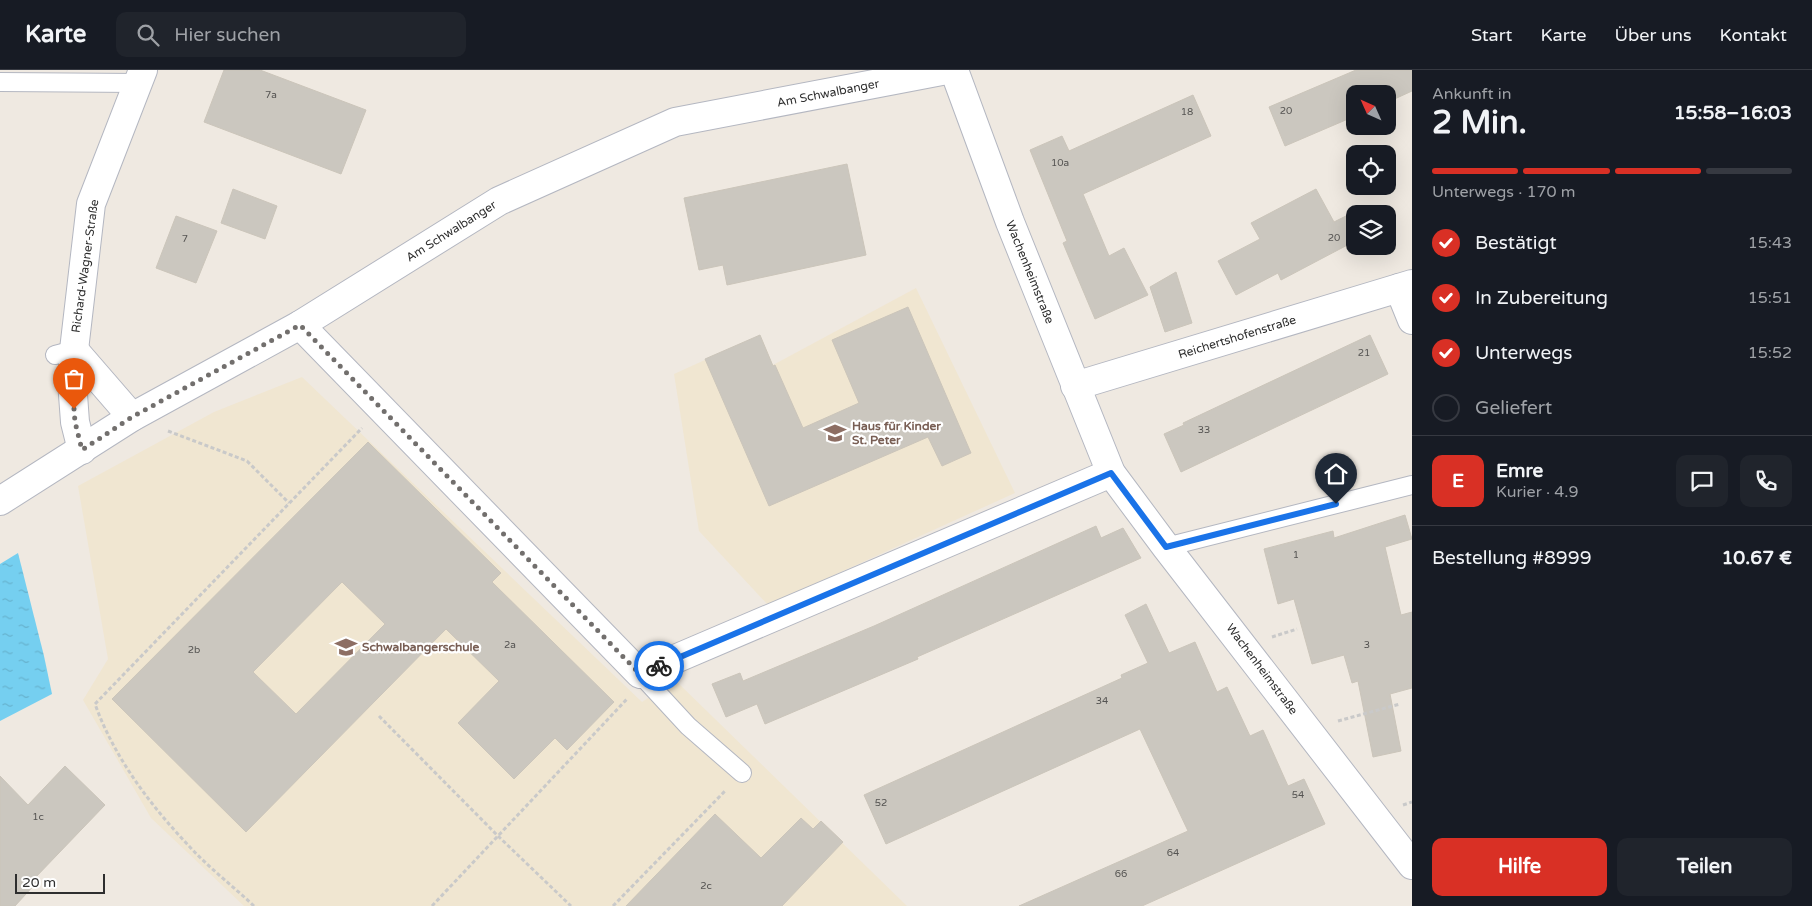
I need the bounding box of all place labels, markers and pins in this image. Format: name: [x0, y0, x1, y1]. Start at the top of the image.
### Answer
pin: [53, 358, 95, 409]
place label: Haus für Kinder St. Peter: [852, 419, 941, 447]
school or university icon: Haus für Kinder St. Peter: [822, 420, 848, 446]
pin: [1315, 453, 1357, 504]
school or university icon: Schwalbangerschule: [333, 634, 359, 660]
place label: Schwalbangerschule: [362, 640, 479, 655]

